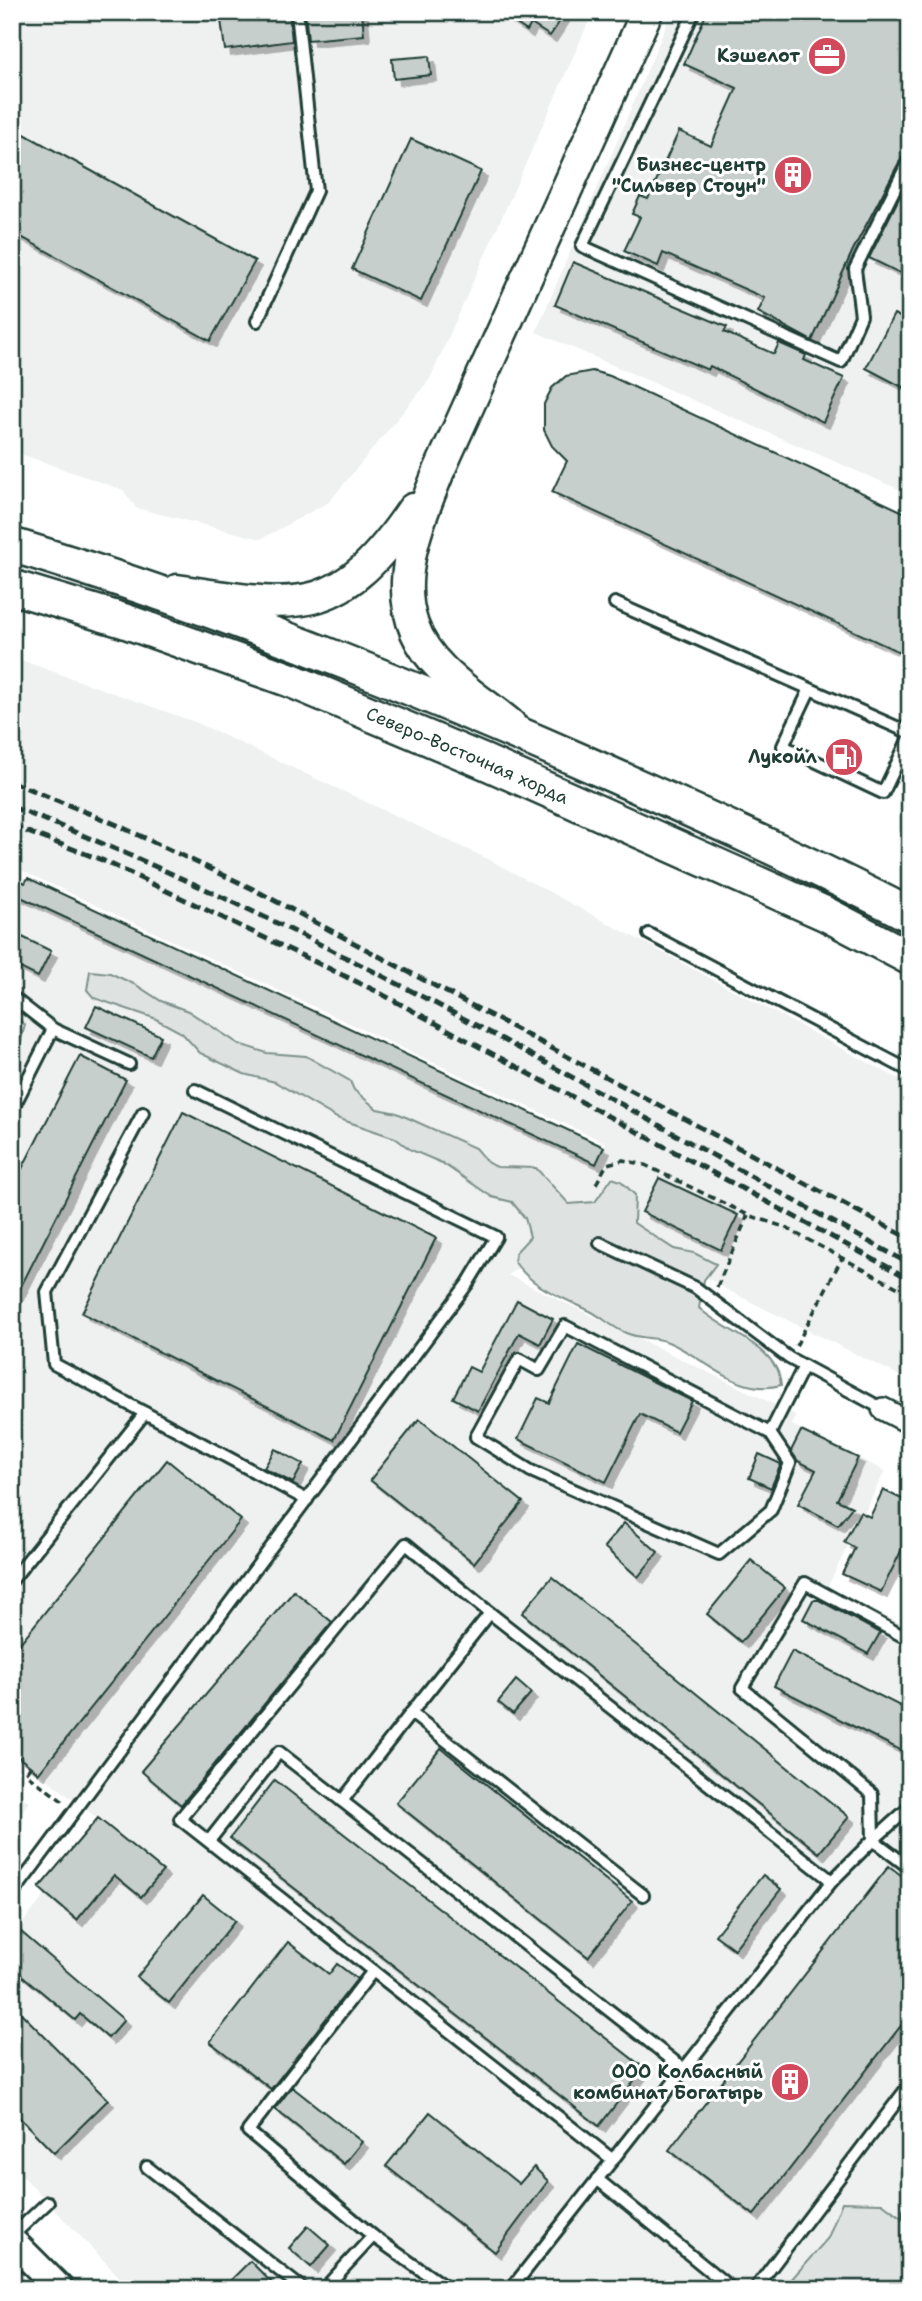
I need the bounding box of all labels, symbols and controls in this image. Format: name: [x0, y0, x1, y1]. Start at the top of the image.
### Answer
office icon: Кэшелот: [806, 35, 848, 77]
place label: Кэшелот: [717, 44, 800, 68]
place label: Бизнес-центр "Сильвер Стоун": [612, 153, 766, 198]
building icon: Бизнес-центр "Сильвер Стоун": [772, 154, 814, 196]
street label: Северо-Восточная хорда: [362, 701, 572, 810]
fuel station icon: Лукойл: [823, 736, 865, 778]
place label: Лукойл: [748, 745, 817, 769]
place label: ООО Колбасный комбинат Богатырь: [573, 2060, 764, 2105]
building icon: ООО Колбасный комбинат Богатырь: [769, 2061, 811, 2103]

